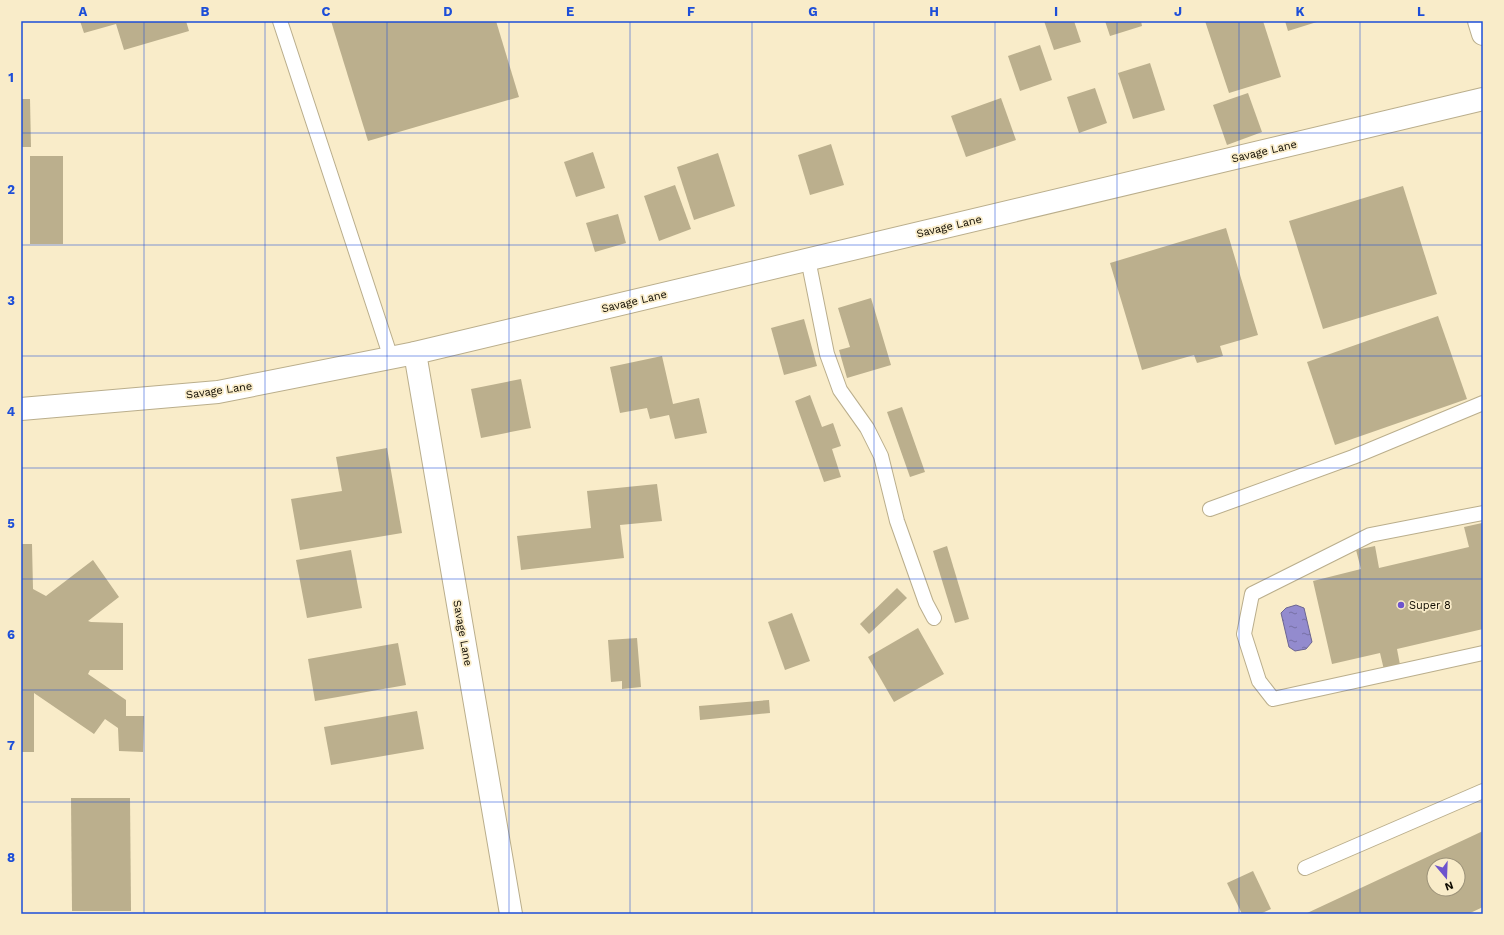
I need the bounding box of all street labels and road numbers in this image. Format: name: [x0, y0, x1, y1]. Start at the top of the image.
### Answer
street label: Savage Lane: [1230, 138, 1298, 165]
street label: Savage Lane: [915, 213, 983, 240]
street label: Savage Lane: [600, 288, 668, 315]
street label: Savage Lane: [185, 379, 253, 402]
street label: Savage Lane: [450, 599, 475, 667]

